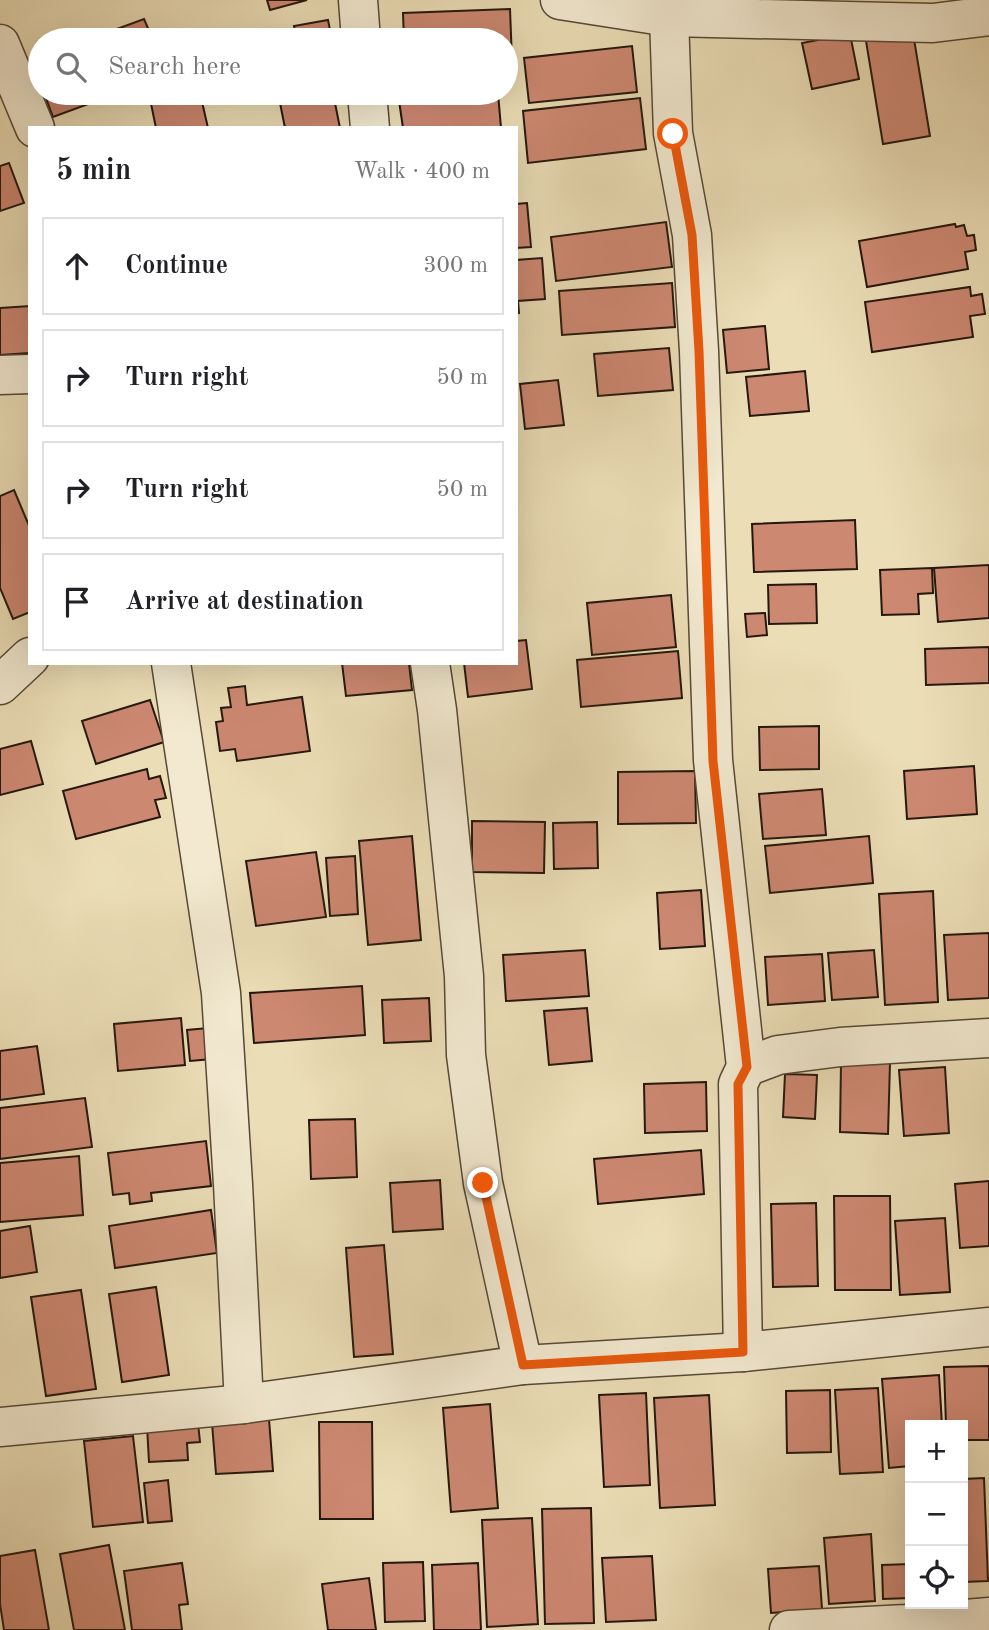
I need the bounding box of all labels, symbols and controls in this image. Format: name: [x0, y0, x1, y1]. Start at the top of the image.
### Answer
search box: [28, 28, 518, 105]
icon: search: [52, 48, 90, 86]
text: Search here: [108, 54, 241, 80]
route start: [657, 118, 688, 149]
text: 5 min: [56, 156, 131, 186]
text: Walk · 400 m: [354, 160, 490, 183]
icon: ahead: [58, 247, 96, 285]
text: Continue: [125, 253, 228, 279]
text: 300 m: [423, 254, 488, 277]
icon: right: [58, 359, 96, 397]
text: Turn right: [125, 365, 248, 391]
text: 50 m: [437, 366, 488, 389]
icon: right: [58, 471, 96, 509]
text: Turn right: [125, 477, 248, 503]
text: 50 m: [437, 478, 488, 501]
icon: arrive: [58, 583, 96, 621]
text: Arrive at destination: [125, 589, 364, 615]
route end: [467, 1167, 498, 1198]
map controls: [905, 1420, 968, 1609]
button: +: [905, 1420, 968, 1483]
button: −: [905, 1483, 968, 1546]
button: locate: [905, 1546, 968, 1609]

